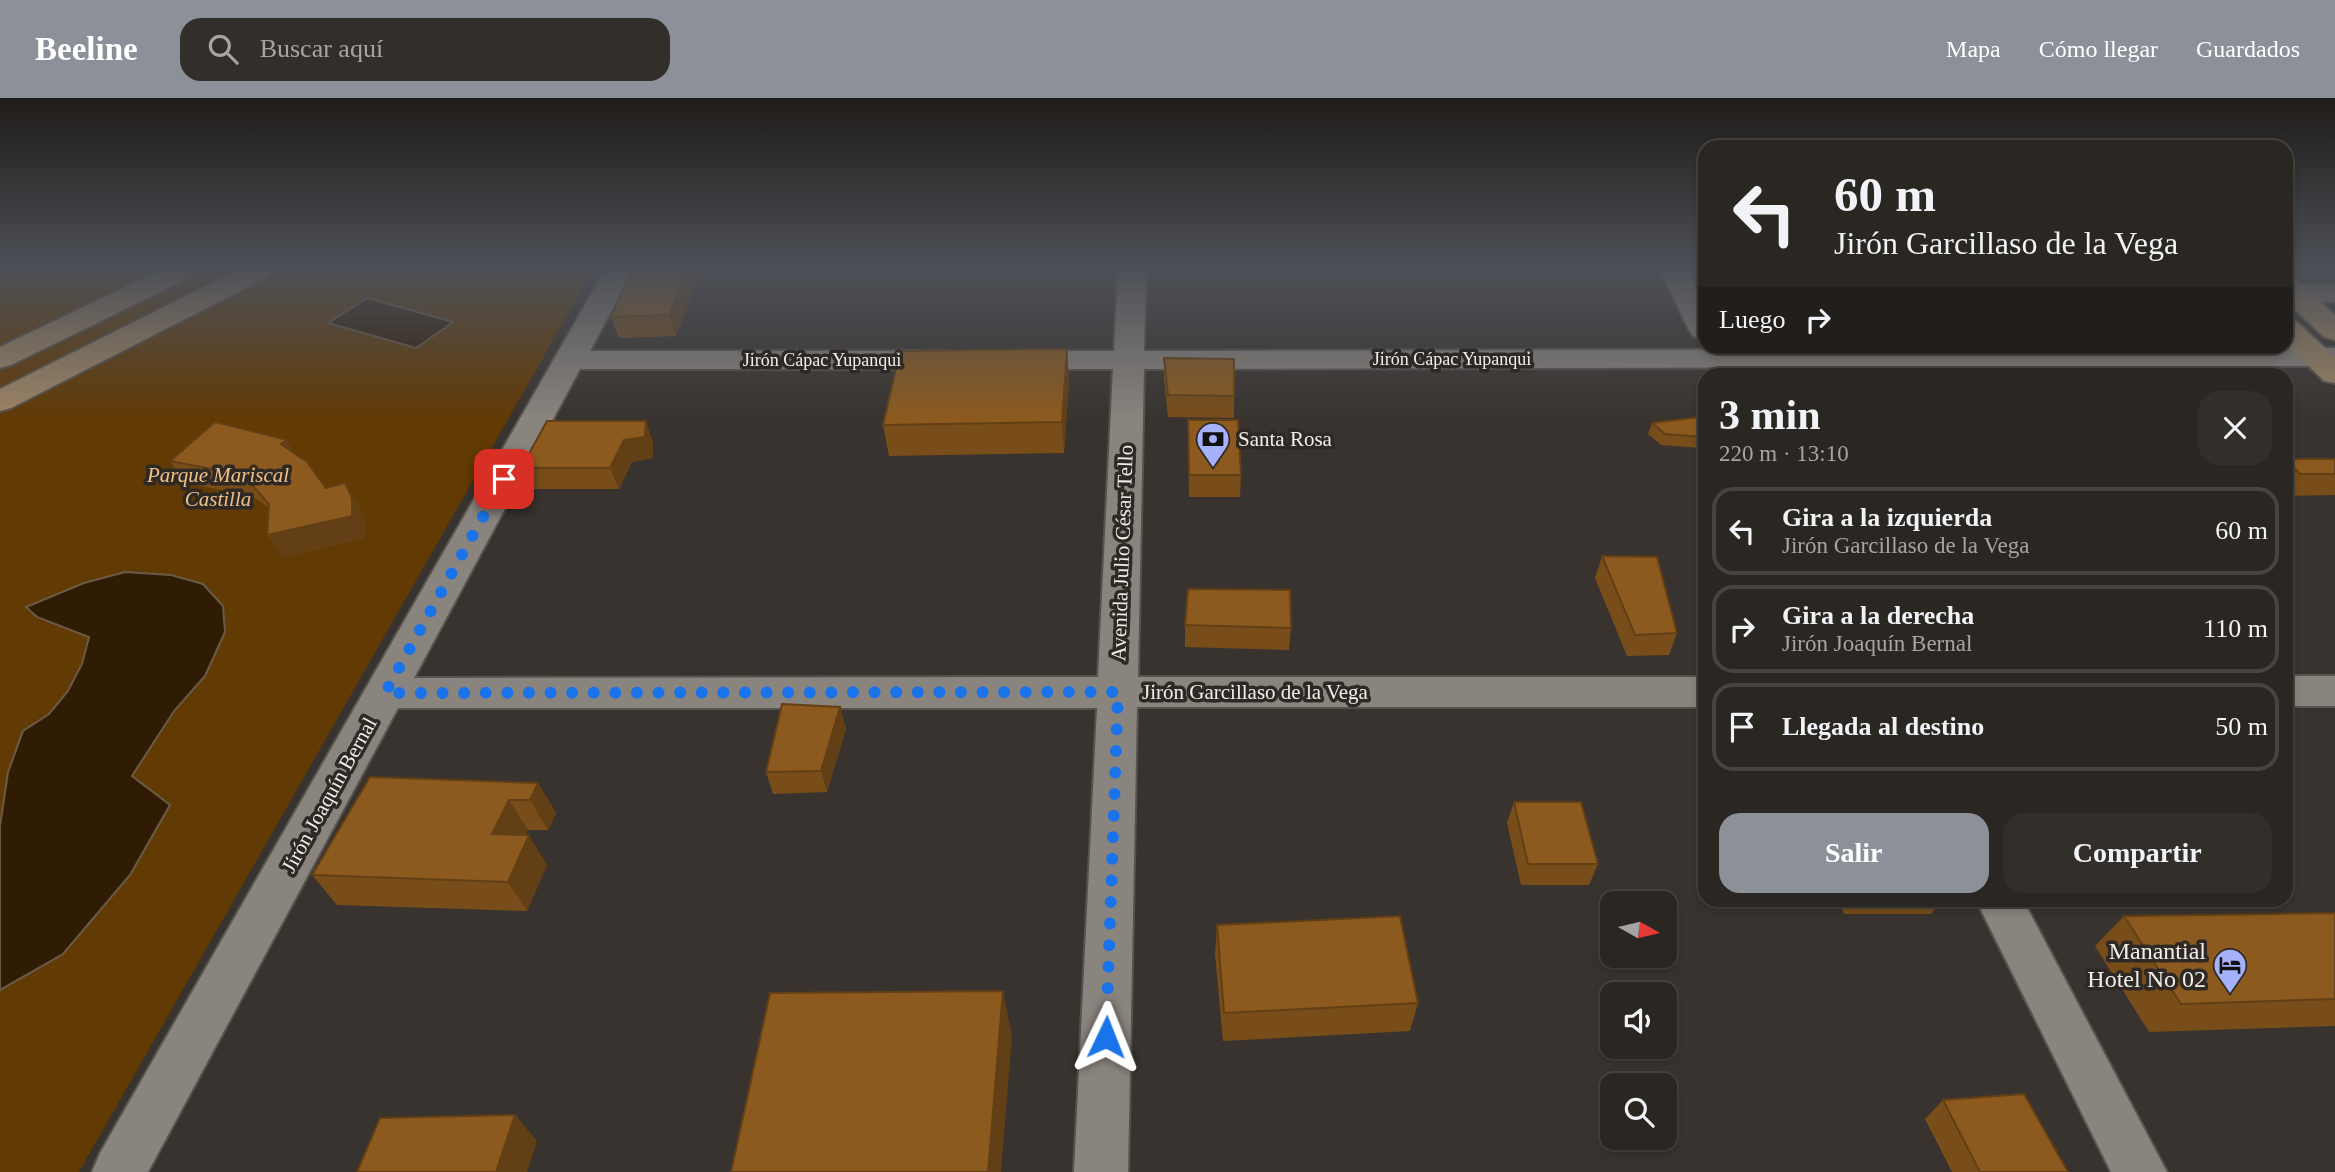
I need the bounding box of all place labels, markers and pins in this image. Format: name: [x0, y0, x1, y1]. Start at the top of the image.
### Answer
bank icon: Santa Rosa: [1194, 420, 1232, 469]
place label: Santa Rosa: [1238, 427, 1333, 451]
pin: [474, 449, 534, 509]
place label: Manantial Hotel No 02: [2087, 938, 2206, 992]
hotel icon: Manantial Hotel No 02: [2211, 946, 2249, 995]

